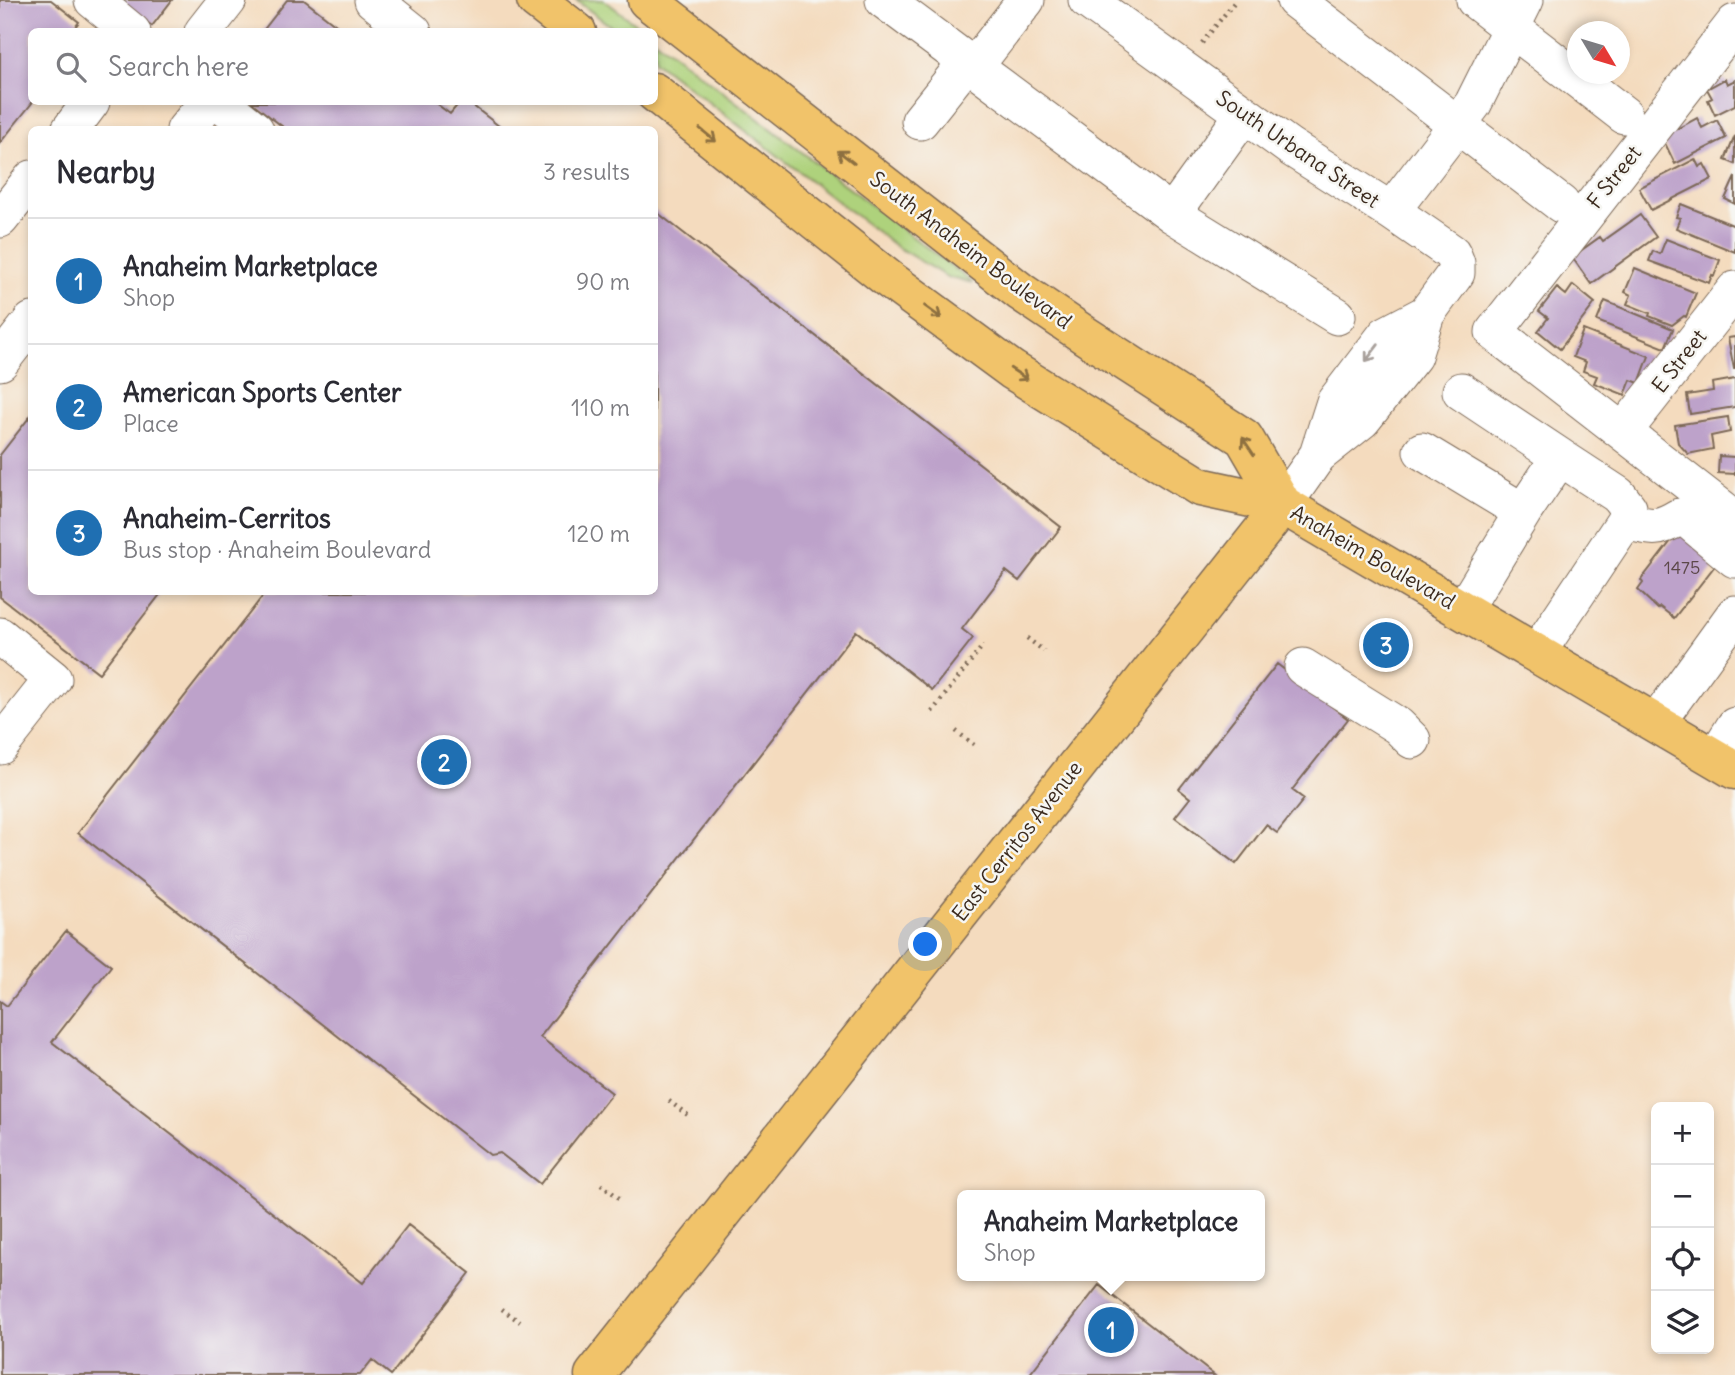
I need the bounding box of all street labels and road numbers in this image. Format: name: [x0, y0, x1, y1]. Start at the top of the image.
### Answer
street label: South Urbana Street: [1211, 84, 1385, 214]
street label: F Street: [1581, 140, 1647, 214]
street label: South Anaheim Boulevard: [865, 165, 1077, 335]
street label: E Street: [1646, 324, 1712, 398]
street label: Anaheim Boulevard: [1286, 499, 1460, 615]
street label: East Cerritos Avenue: [946, 755, 1088, 927]

